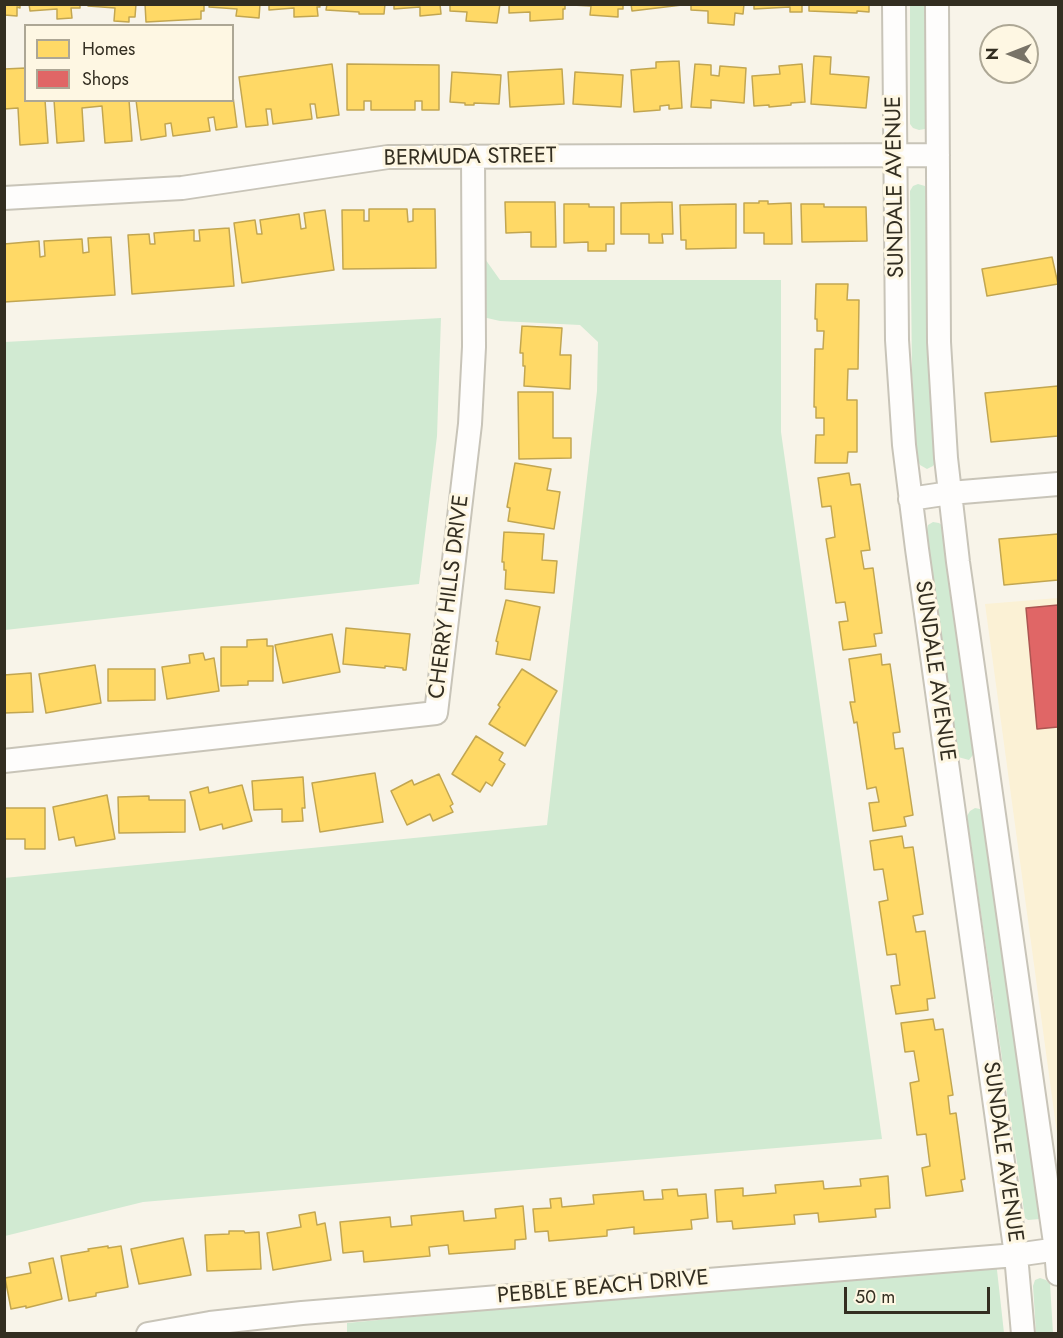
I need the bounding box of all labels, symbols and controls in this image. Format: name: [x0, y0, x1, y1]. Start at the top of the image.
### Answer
legend: [24, 24, 234, 102]
north arrow: [979, 24, 1039, 84]
text: Homes: [82, 36, 135, 62]
text: N: [981, 48, 1004, 60]
text: Shops: [82, 66, 129, 92]
street label: SUNDALE AVENUE: [881, 96, 911, 278]
street label: BERMUDA STREET: [383, 143, 557, 173]
street label: CHERRY HILLS DRIVE: [424, 493, 476, 701]
street label: SUNDALE AVENUE: [908, 579, 960, 763]
street label: SUNDALE AVENUE: [976, 1060, 1028, 1244]
street label: PEBBLE BEACH DRIVE: [496, 1266, 710, 1310]
scale bar: [847, 1275, 992, 1313]
text: 50 m: [855, 1284, 895, 1310]

